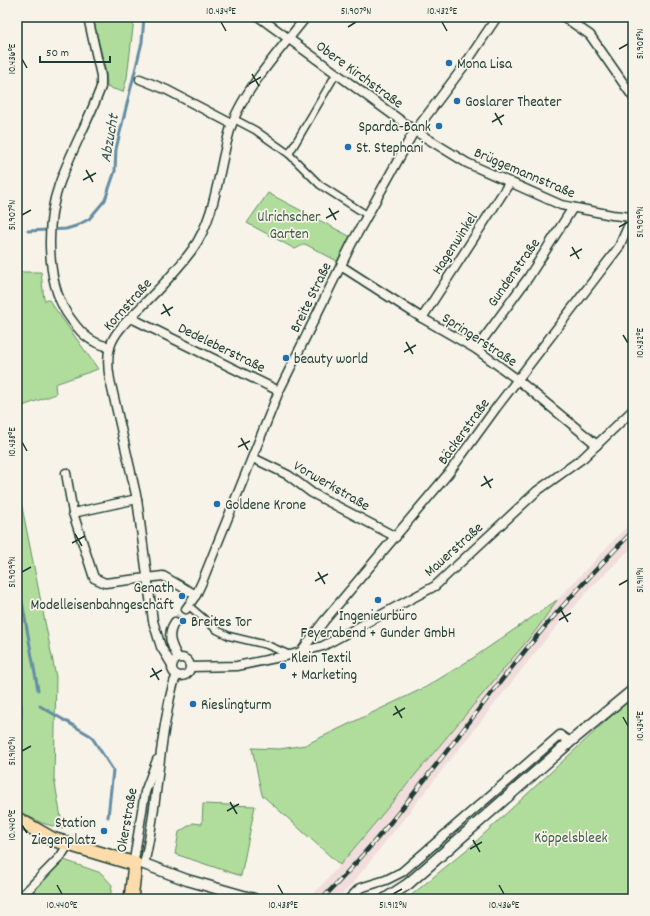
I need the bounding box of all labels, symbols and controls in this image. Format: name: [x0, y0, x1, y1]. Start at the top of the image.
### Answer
text: 10.434°E: [206, 5, 236, 19]
text: 51.907°N: [341, 5, 371, 19]
text: 10.432°E: [427, 5, 457, 19]
text: 51.908°N: [634, 29, 648, 59]
street label: Obere Kirchstraße: [310, 36, 408, 115]
scale bar: [40, 38, 110, 64]
text: 10.436°E: [6, 43, 20, 74]
text: 50 m: [46, 45, 69, 62]
place label: Mona Lisa: [457, 54, 513, 76]
marker: Mona Lisa: [444, 58, 454, 68]
place label: Goslarer Theater: [465, 92, 562, 114]
marker: Goslarer Theater: [452, 96, 462, 106]
water label: Abzucht: [95, 111, 126, 164]
place label: Sparda-Bank: [358, 117, 431, 139]
marker: Sparda-Bank: [434, 121, 444, 131]
place label: St. Stephani: [356, 138, 424, 160]
marker: St. Stephani: [343, 142, 353, 152]
street label: Brüggemannstraße: [470, 143, 579, 205]
text: 51.907°N: [6, 200, 20, 230]
text: 51.909°N: [634, 206, 648, 238]
park label: Ulrichscher Garten: [257, 207, 321, 246]
street label: Hagenwinkel: [427, 208, 484, 280]
street label: Gundenstraße: [483, 234, 547, 312]
street label: Breite Straße: [285, 259, 339, 337]
street label: Kornstraße: [99, 274, 158, 337]
street label: Springerstraße: [437, 308, 521, 373]
street label: Dedeleberstraße: [174, 318, 269, 380]
text: 10.432°E: [634, 328, 648, 358]
place label: beauty world: [294, 349, 368, 371]
marker: beauty world: [281, 353, 291, 363]
street label: Bäckerstraße: [433, 394, 496, 470]
text: 10.438°E: [6, 427, 20, 457]
street label: Vorwerkstraße: [288, 456, 374, 518]
place label: Goldene Krone: [225, 495, 307, 517]
marker: Goldene Krone: [212, 499, 222, 509]
street label: Mauerstraße: [420, 518, 489, 583]
text: 51.909°N: [6, 556, 20, 588]
text: 51.911°N: [634, 567, 648, 593]
place label: Genath Modelleisenbahngeschäft: [31, 578, 174, 617]
marker: Genath Modelleisenbahngeschäft: [177, 591, 187, 601]
marker: Ingenieurbüro Feyerabend + Gunder GmbH: [373, 595, 383, 605]
place label: Ingenieurbüro Feyerabend + Gunder GmbH: [301, 606, 455, 645]
place label: Breites Tor: [191, 612, 252, 634]
marker: Breites Tor: [178, 616, 188, 626]
place label: Klein Textil + Marketing: [291, 648, 357, 687]
marker: Klein Textil + Marketing: [278, 661, 288, 671]
place label: Rieslingturm: [201, 695, 272, 717]
marker: Rieslingturm: [188, 699, 198, 709]
text: 10.434°E: [634, 711, 648, 741]
text: 51.910°N: [6, 737, 20, 765]
street label: Okerstraße: [111, 786, 145, 854]
text: 10.440°E: [6, 809, 20, 840]
place label: Station Ziegenplatz: [31, 813, 96, 852]
marker: Station Ziegenplatz: [99, 826, 109, 836]
park label: Köppelsbleek: [534, 828, 608, 850]
text: 10.440°E: [47, 899, 78, 913]
text: 10.438°E: [268, 899, 298, 913]
text: 51.912°N: [379, 899, 407, 913]
text: 10.436°E: [489, 899, 520, 913]

